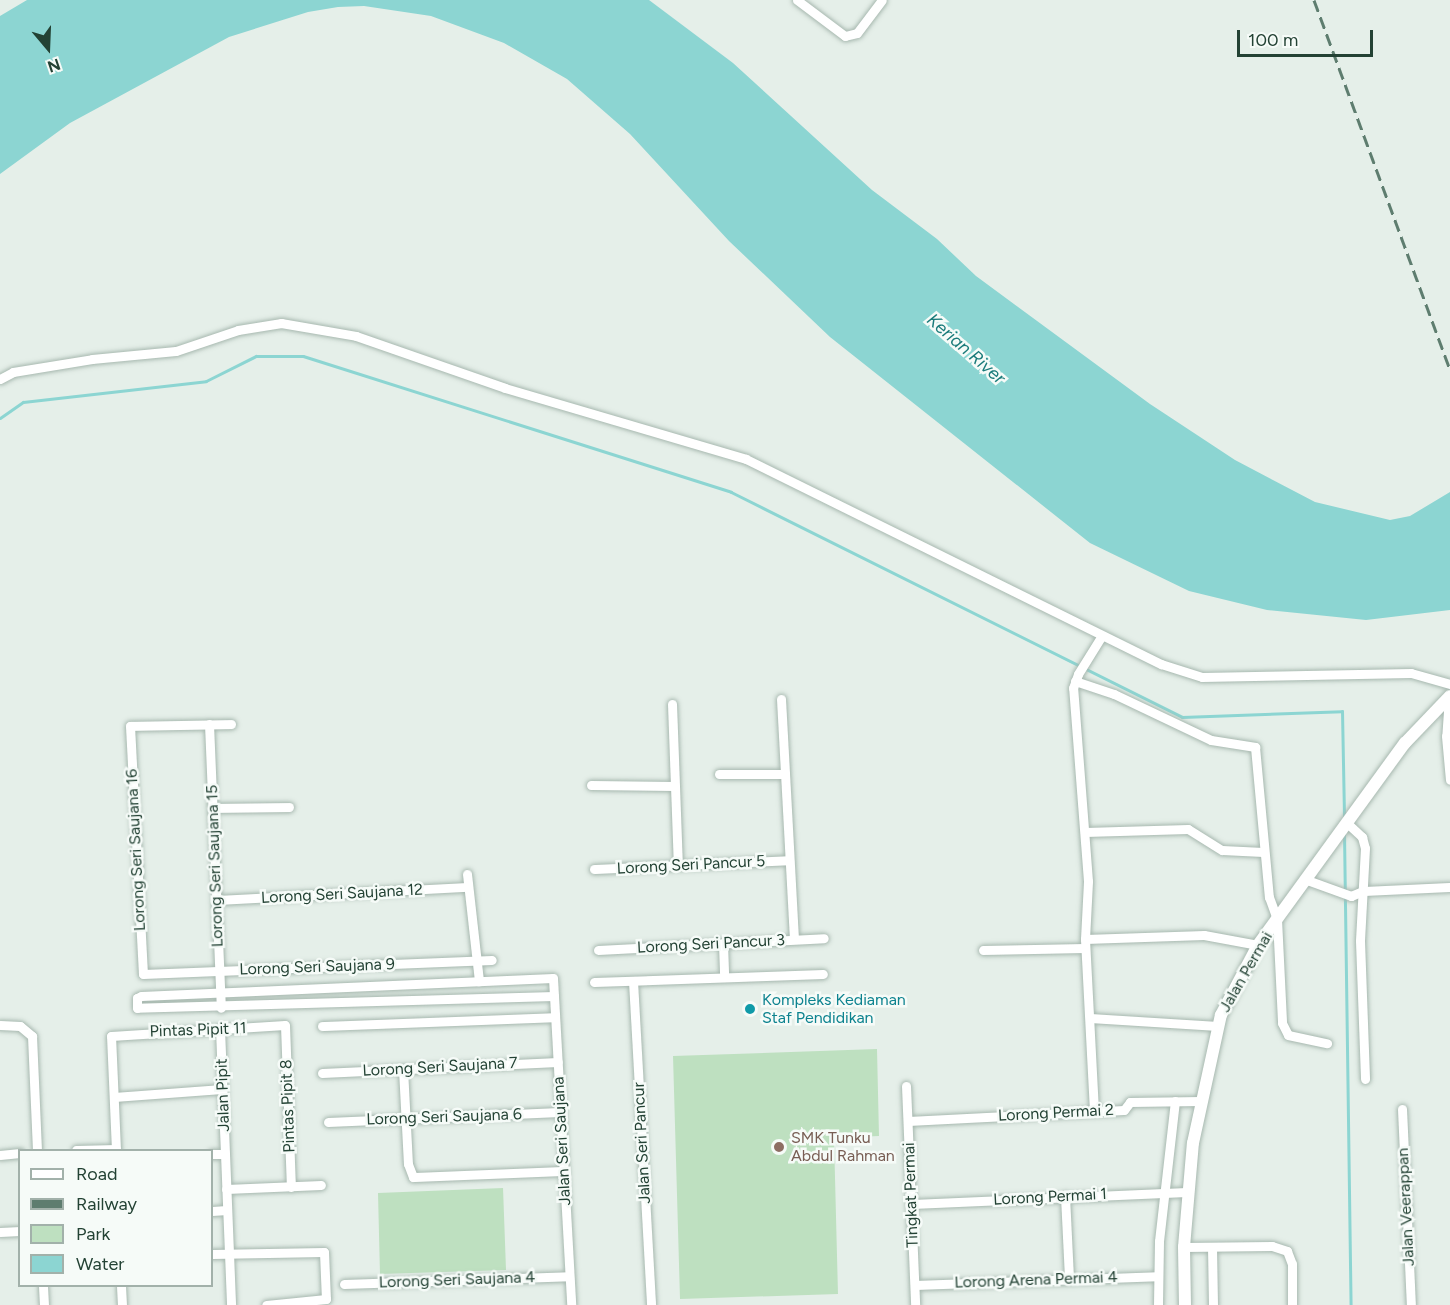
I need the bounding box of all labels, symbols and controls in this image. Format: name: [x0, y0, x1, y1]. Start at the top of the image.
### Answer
north arrow: [18, 18, 78, 78]
scale bar: [1240, 18, 1376, 56]
text: 100 m: [1248, 29, 1298, 51]
text: N: [45, 54, 63, 76]
water label: Kerian River: [922, 309, 1010, 389]
street label: Lorong Seri Saujana 16: [122, 768, 150, 932]
street label: Lorong Seri Saujana 15: [203, 785, 227, 947]
street label: Lorong Seri Pancur 5: [616, 852, 766, 878]
street label: Lorong Seri Saujana 12: [261, 880, 423, 908]
street label: Jalan Permai: [1215, 928, 1277, 1016]
street label: Lorong Seri Pancur 3: [637, 931, 785, 957]
street label: Lorong Seri Saujana 9: [239, 955, 395, 979]
place label: Kompleks Kediaman Staf Pendidikan: [762, 990, 906, 1028]
marker: Kompleks Kediaman Staf Pendidikan: [743, 1002, 757, 1016]
street label: Pintas Pipit 11: [149, 1019, 247, 1041]
street label: Lorong Seri Saujana 7: [362, 1053, 518, 1081]
street label: Jalan Pipit: [212, 1058, 234, 1132]
street label: Pintas Pipit 8: [277, 1059, 299, 1153]
street label: Jalan Seri Saujana: [549, 1076, 575, 1206]
street label: Jalan Seri Pancur: [629, 1082, 655, 1204]
street label: Lorong Permai 2: [997, 1100, 1115, 1126]
street label: Lorong Seri Saujana 6: [366, 1105, 522, 1129]
place label: SMK Tunku Abdul Rahman: [791, 1128, 895, 1166]
marker: SMK Tunku Abdul Rahman: [772, 1140, 786, 1154]
street label: Tingkat Permai: [900, 1142, 922, 1248]
street label: Jalan Veerappan: [1393, 1147, 1419, 1267]
legend: [18, 1149, 213, 1287]
text: Road: [76, 1163, 117, 1185]
street label: Lorong Permai 1: [993, 1184, 1107, 1210]
text: Railway: [76, 1193, 137, 1215]
text: Park: [76, 1223, 110, 1245]
text: Water: [76, 1253, 124, 1275]
street label: Lorong Seri Saujana 4: [378, 1268, 536, 1292]
street label: Lorong Arena Permai 4: [954, 1268, 1118, 1292]

